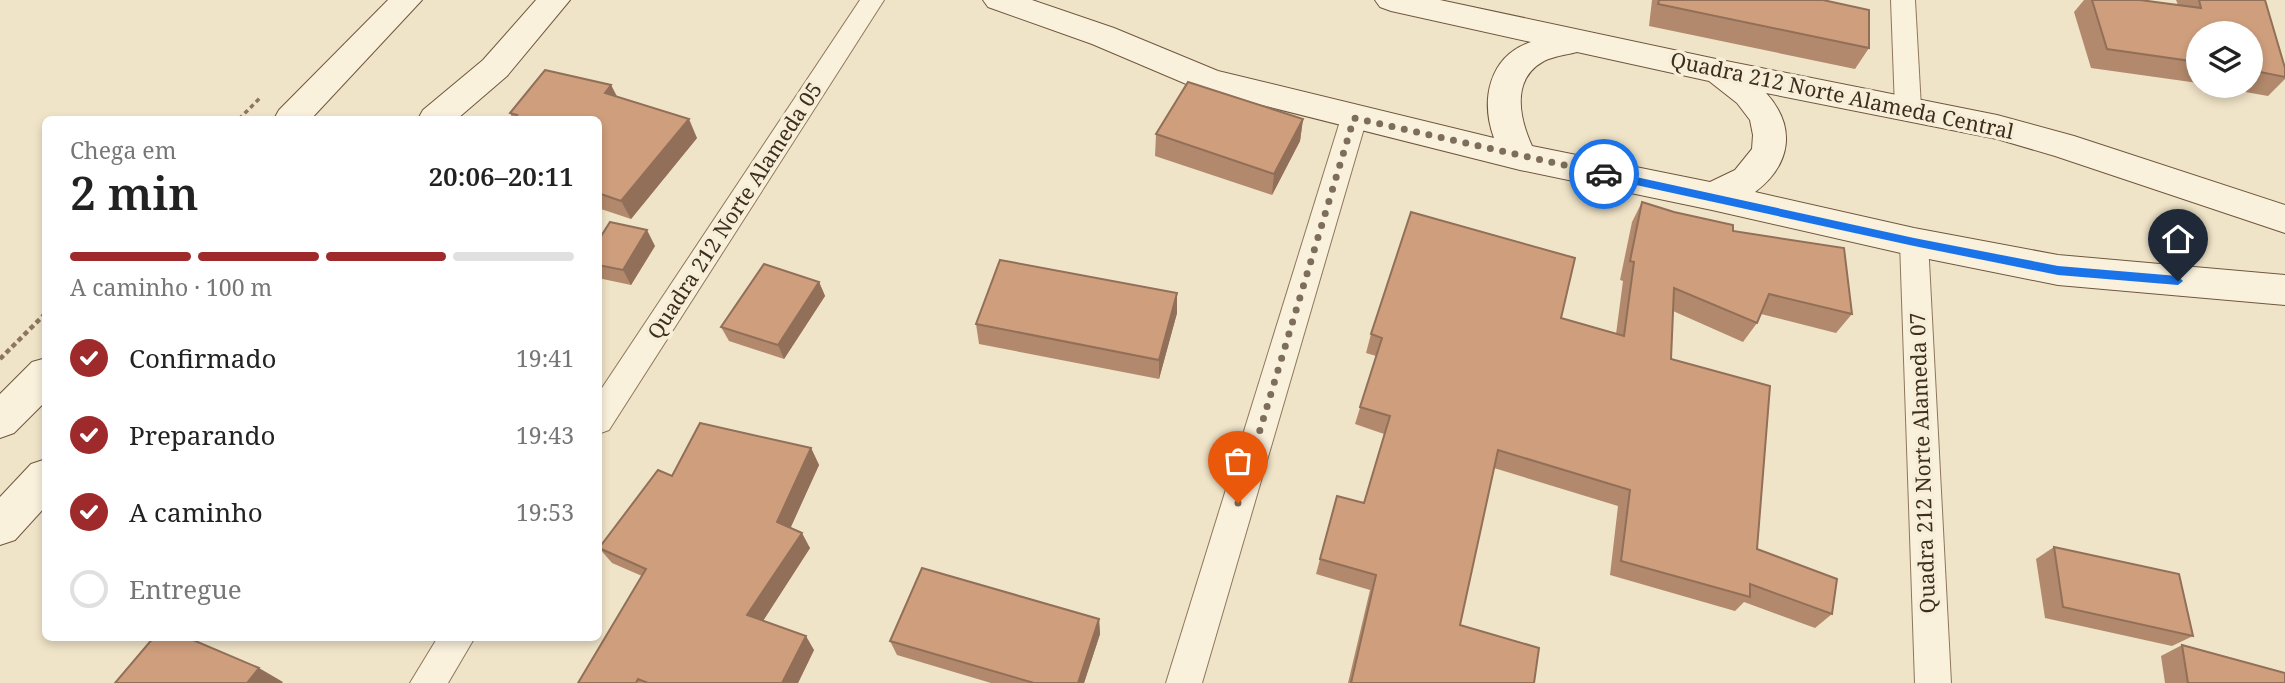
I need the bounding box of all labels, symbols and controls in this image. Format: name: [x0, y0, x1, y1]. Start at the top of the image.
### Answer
map controls: [2186, 21, 2263, 98]
button: layers: [2186, 21, 2263, 98]
street label: Quadra 212 Norte Alameda Central: [1668, 45, 2017, 145]
street label: Quadra 212 Norte Alameda 05: [640, 77, 828, 344]
text: Chega em: [70, 134, 176, 166]
courier: [1569, 139, 1639, 209]
icon: car: [1585, 155, 1623, 193]
text: 20:06–20:11: [428, 158, 574, 194]
text: 2 min: [70, 161, 198, 223]
pin: [2148, 209, 2208, 281]
icon: home: [2159, 220, 2197, 258]
text: A caminho · 100 m: [70, 271, 272, 303]
street label: Quadra 212 Norte Alameda 07: [1903, 312, 1941, 614]
icon: check: [70, 339, 108, 377]
text: Confirmado: [129, 340, 276, 376]
text: 19:41: [516, 342, 574, 374]
icon: check: [70, 416, 108, 454]
text: Preparando: [129, 417, 276, 453]
text: 19:43: [516, 419, 574, 451]
pin: [1208, 431, 1268, 503]
icon: bag: [1219, 442, 1257, 480]
icon: check: [70, 493, 108, 531]
text: A caminho: [129, 494, 263, 530]
text: 19:53: [516, 496, 574, 528]
text: Entregue: [129, 571, 242, 607]

